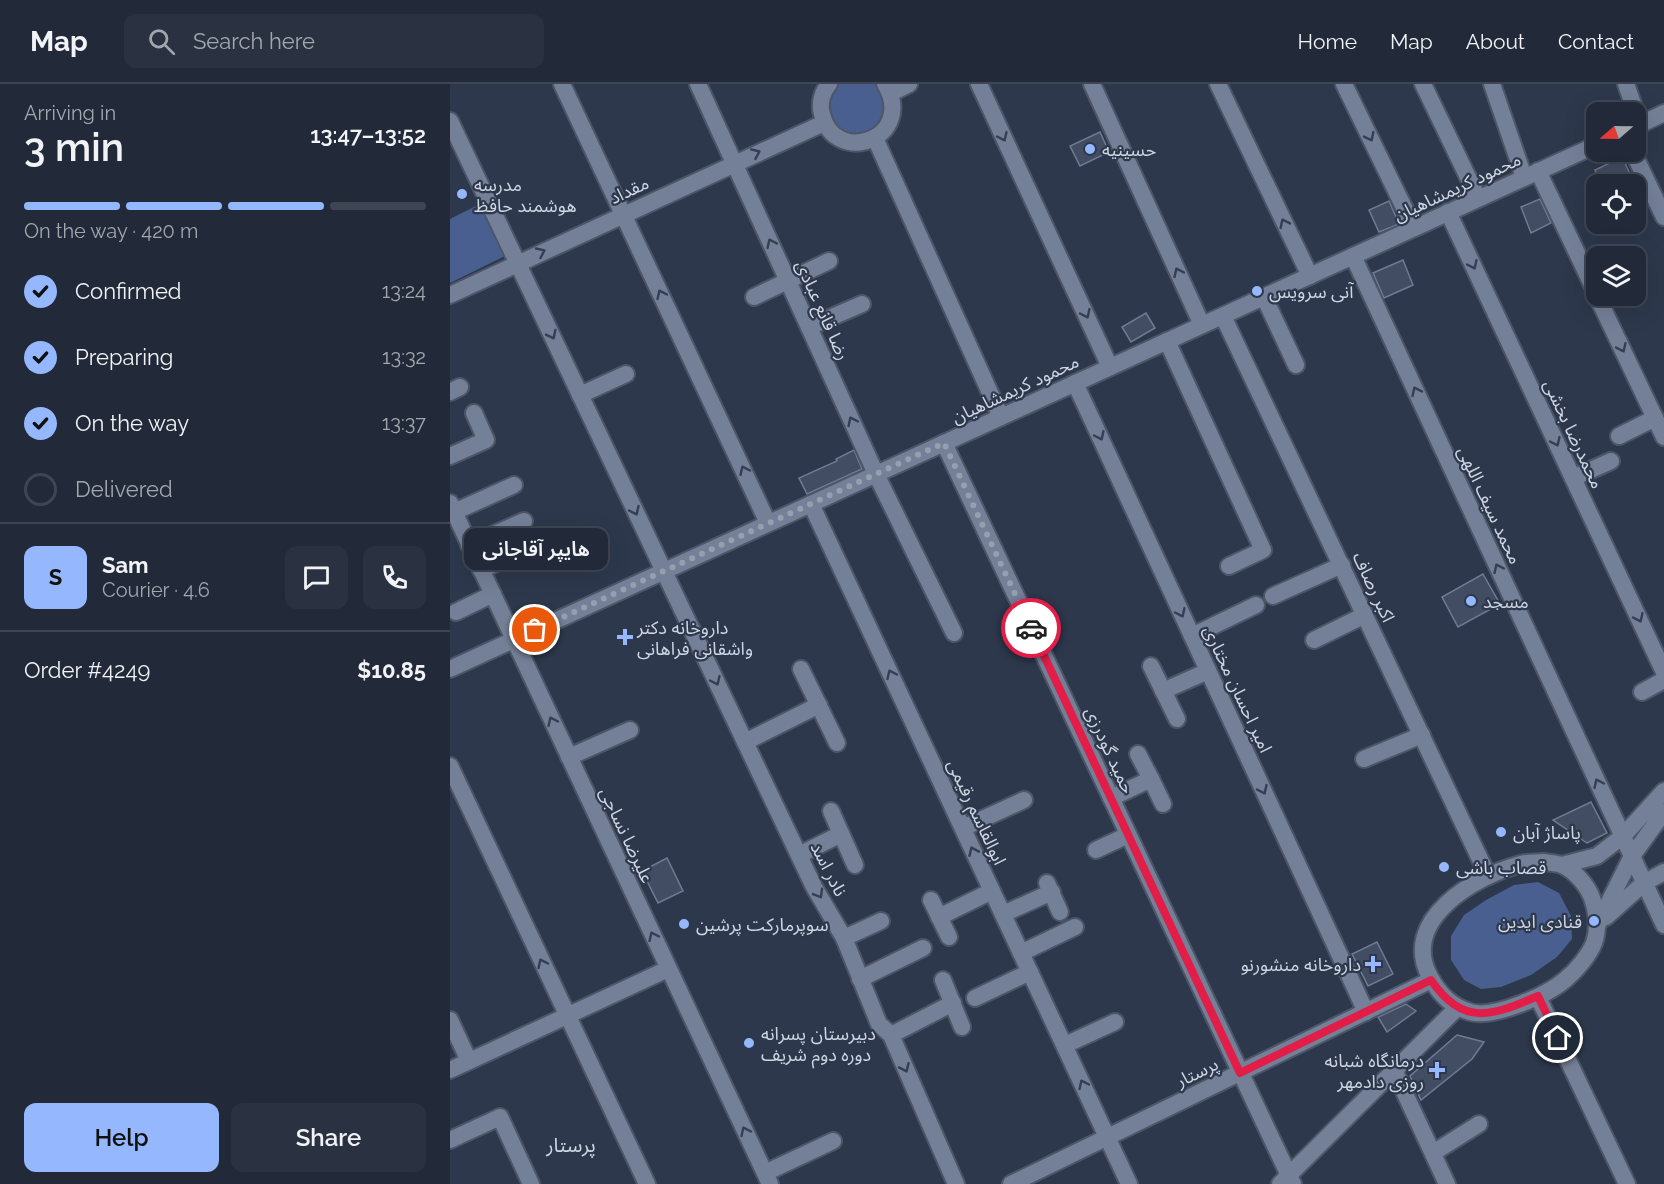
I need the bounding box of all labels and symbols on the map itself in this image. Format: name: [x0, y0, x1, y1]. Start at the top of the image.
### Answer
north arrow: [1586, 102, 1646, 162]
one-way arrow: [1363, 130, 1374, 141]
one-way arrow: [996, 131, 1008, 142]
place label: حسینیه: [1102, 139, 1156, 160]
marker: حسینیه: [1083, 142, 1097, 156]
one-way arrow: [750, 148, 761, 160]
street label: محمود کریمشاهیان: [1390, 148, 1524, 227]
street label: مقداد: [606, 172, 652, 208]
place label: مدرسه هوشمند حافظ: [474, 174, 577, 217]
marker: مدرسه هوشمند حافظ: [455, 187, 469, 201]
one-way arrow: [1280, 218, 1292, 229]
one-way arrow: [766, 239, 778, 250]
one-way arrow: [535, 248, 546, 260]
street label: رضا قانع عبادی: [788, 257, 854, 365]
one-way arrow: [1465, 259, 1477, 270]
one-way arrow: [1173, 267, 1185, 278]
place label: آنی سرویس: [1269, 281, 1354, 303]
marker: آنی سرویس: [1250, 284, 1264, 298]
one-way arrow: [656, 289, 668, 300]
one-way arrow: [1078, 307, 1090, 318]
one-way arrow: [544, 329, 556, 340]
one-way arrow: [1615, 342, 1627, 353]
street label: محمود کریمشاهیان: [948, 350, 1082, 429]
street label: محمدرضا بخشی: [1539, 376, 1608, 492]
one-way arrow: [1412, 387, 1424, 398]
one-way arrow: [847, 416, 859, 427]
one-way arrow: [1092, 429, 1104, 440]
one-way arrow: [1548, 435, 1560, 446]
street label: محمد سیف اللهی: [1453, 443, 1526, 568]
one-way arrow: [739, 466, 751, 477]
one-way arrow: [628, 505, 640, 516]
callout: هایپر آقاجانی: [463, 528, 607, 570]
street label: اکبر رصاف: [1348, 549, 1399, 626]
one-way arrow: [1494, 564, 1506, 575]
place label: مسجد: [1483, 591, 1529, 612]
marker: مسجد: [1464, 594, 1478, 608]
courier: [1001, 598, 1061, 658]
pin: [509, 604, 560, 655]
one-way arrow: [1174, 607, 1186, 618]
one-way arrow: [1631, 612, 1643, 623]
place label: داروخانه دکتر واشقانی فراهانی: [636, 617, 753, 660]
street label: امیر احسان مختاری: [1198, 622, 1277, 756]
marker: داروخانه دکتر واشقانی فراهانی: [618, 630, 632, 644]
one-way arrow: [886, 670, 898, 681]
one-way arrow: [709, 674, 721, 685]
street label: حمید گودرزی: [1080, 703, 1139, 797]
one-way arrow: [548, 717, 560, 728]
street label: ابوالقاسم رقیمی: [941, 756, 1011, 869]
one-way arrow: [1594, 778, 1606, 789]
street label: علیرضا نساجی: [595, 784, 658, 887]
one-way arrow: [1256, 784, 1268, 795]
place label: پاساژ آبان: [1513, 822, 1581, 844]
marker: پاساژ آبان: [1494, 825, 1508, 839]
street label: نادر اسد: [806, 838, 851, 900]
one-way arrow: [969, 846, 981, 857]
place label: قصاب باشی: [1456, 857, 1546, 879]
marker: قصاب باشی: [1437, 860, 1451, 874]
one-way arrow: [811, 888, 823, 899]
place label: قنادی ایدین: [1498, 911, 1582, 933]
place label: سوپرمارکت پرشین: [696, 914, 829, 936]
marker: قنادی ایدین: [1587, 914, 1601, 928]
marker: سوپرمارکت پرشین: [677, 917, 691, 931]
one-way arrow: [648, 931, 660, 942]
place label: داروخانه منشورنو: [1241, 954, 1361, 976]
marker: داروخانه منشورنو: [1366, 957, 1380, 971]
one-way arrow: [538, 958, 550, 969]
pin: [1532, 1012, 1583, 1063]
place label: دبیرستان پسرانه دوره دوم شریف: [761, 1023, 876, 1069]
marker: دبیرستان پسرانه دوره دوم شریف: [742, 1036, 756, 1050]
place label: درمانگاه شبانه روزی دادمهر: [1325, 1050, 1424, 1093]
street label: پرستار: [1171, 1053, 1222, 1093]
one-way arrow: [898, 1061, 910, 1072]
marker: درمانگاه شبانه روزی دادمهر: [1428, 1061, 1446, 1079]
one-way arrow: [1078, 1080, 1090, 1091]
one-way arrow: [740, 1127, 752, 1138]
district label: پرستار: [545, 1133, 596, 1158]

